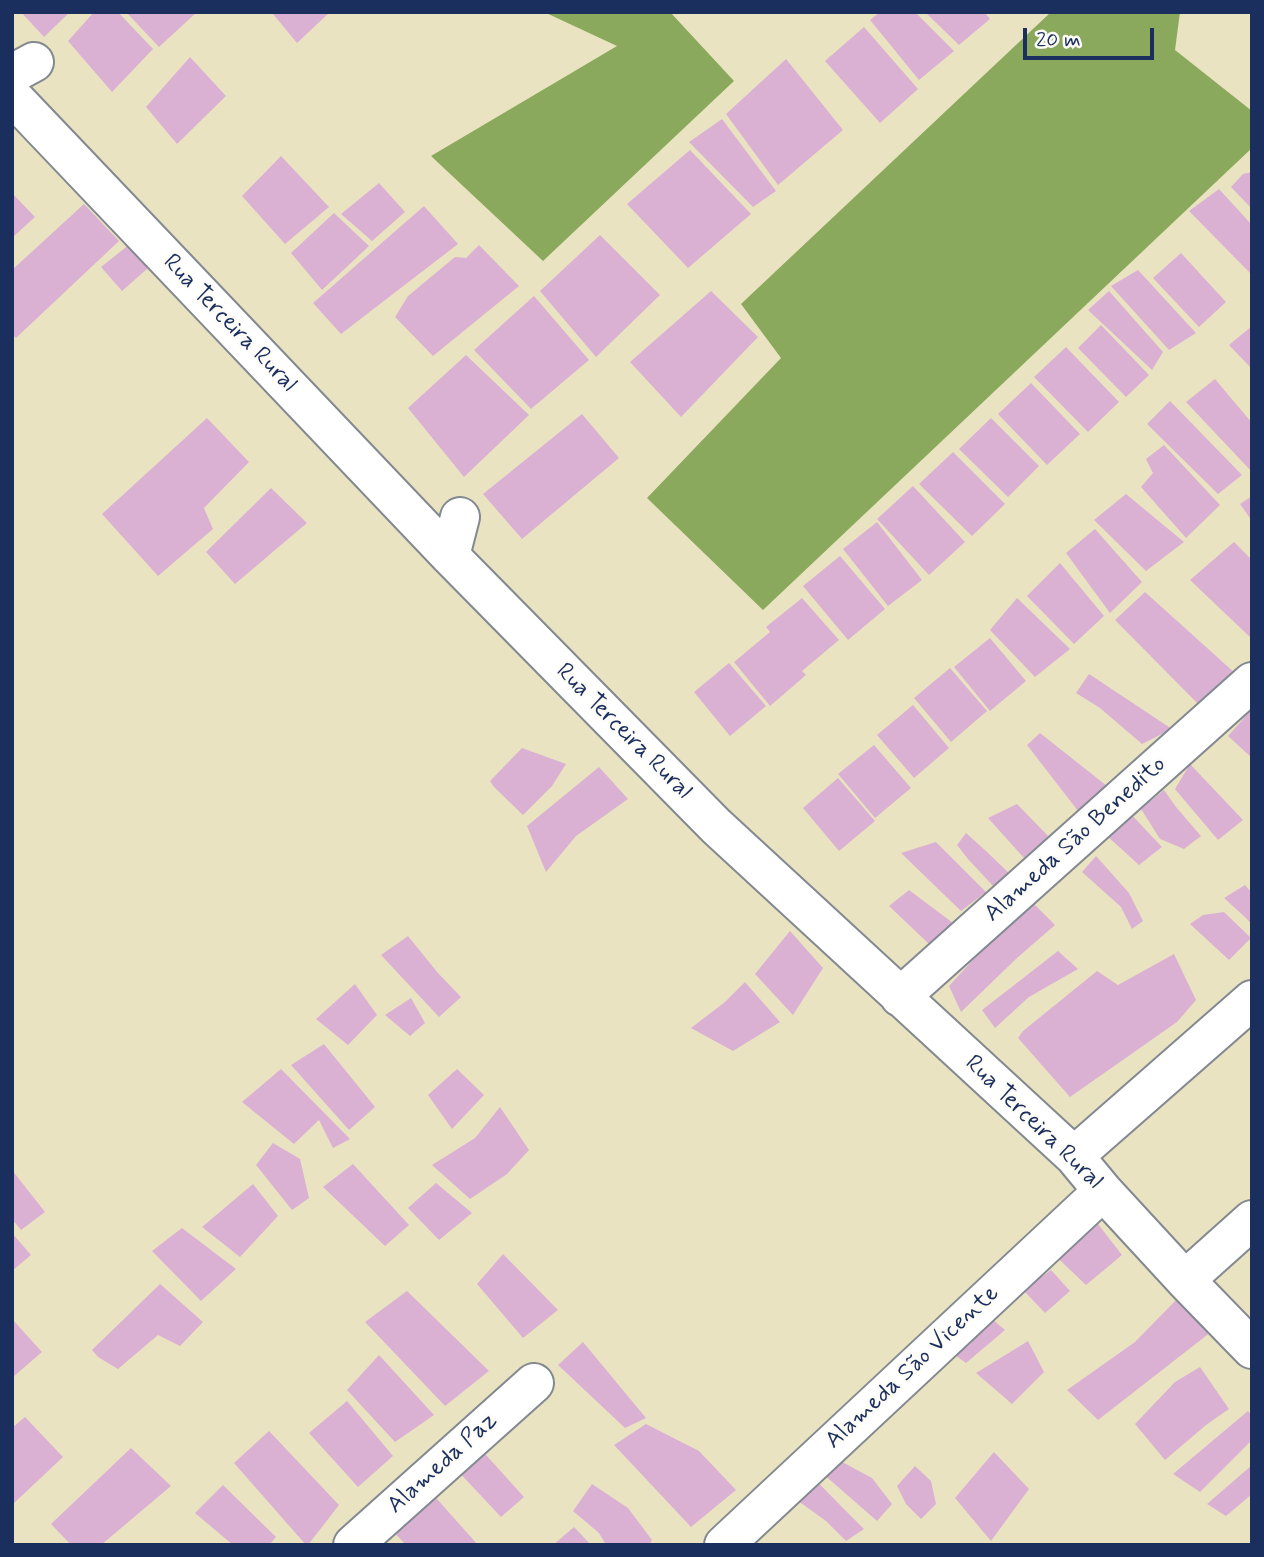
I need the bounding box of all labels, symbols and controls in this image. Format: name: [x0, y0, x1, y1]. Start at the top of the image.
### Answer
scale bar: [1026, 14, 1157, 58]
text: 20 m: [1036, 26, 1081, 54]
street label: Rua Terceira Rural: [156, 249, 302, 399]
street label: Rua Terceira Rural: [549, 658, 697, 806]
street label: Alameda São Benedito: [979, 751, 1173, 929]
street label: Rua Terceira Rural: [958, 1050, 1108, 1196]
street label: Alameda São Vicente: [820, 1280, 1006, 1456]
street label: Alameda Paz: [382, 1407, 504, 1521]

